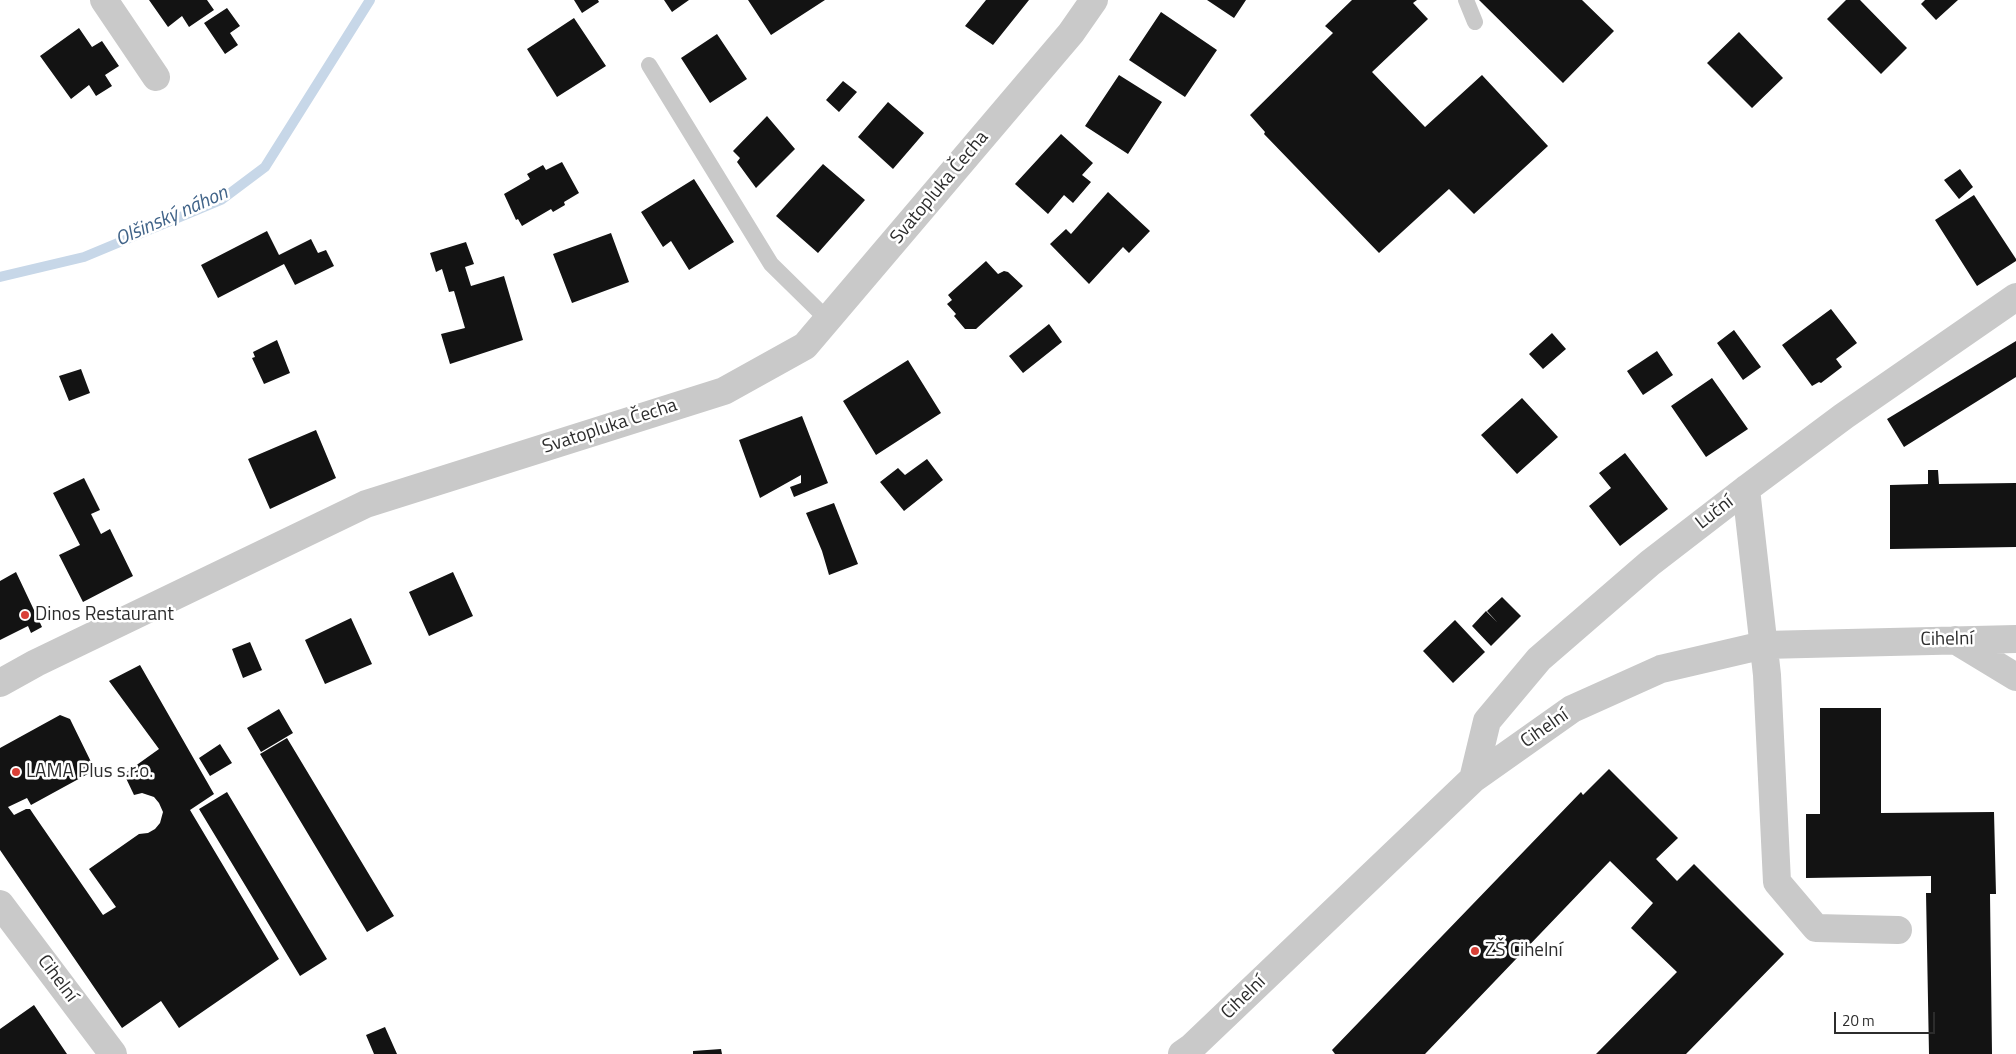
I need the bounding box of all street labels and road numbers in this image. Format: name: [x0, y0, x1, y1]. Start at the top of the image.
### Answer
street label: Svatopluka Čecha: [886, 127, 994, 249]
street label: Svatopluka Čecha: [540, 394, 680, 460]
street label: Luční: [1692, 491, 1738, 535]
street label: Cihelní: [1920, 628, 1974, 652]
street label: Cihelní: [1517, 704, 1573, 754]
street label: Cihelní: [32, 951, 82, 1007]
street label: Cihelní: [1217, 971, 1271, 1025]

